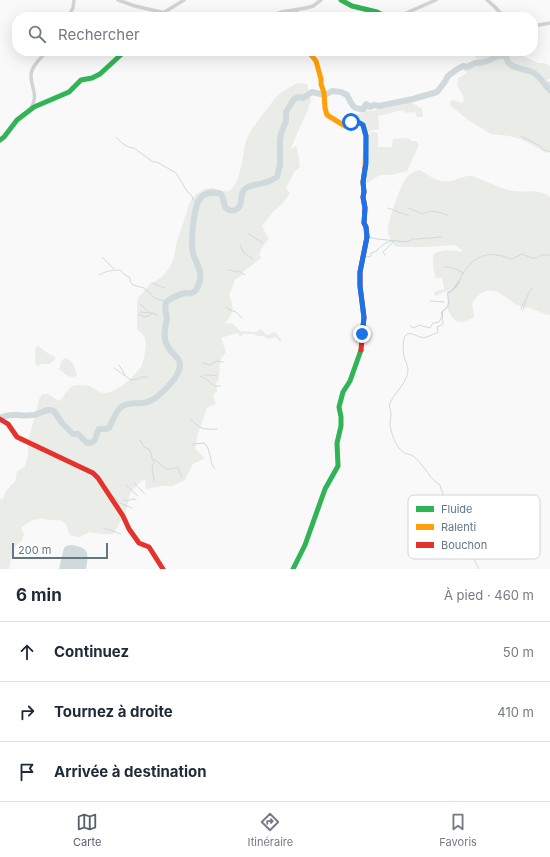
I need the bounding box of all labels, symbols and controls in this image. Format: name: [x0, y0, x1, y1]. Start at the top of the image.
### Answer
search box: [12, 12, 538, 56]
icon: search: [26, 23, 48, 45]
text: Rechercher: [58, 25, 140, 44]
route start: [342, 113, 360, 131]
route end: [353, 325, 371, 343]
legend: [408, 495, 540, 559]
text: Fluide: [441, 502, 472, 516]
text: Ralenti: [441, 520, 476, 534]
text: Bouchon: [441, 538, 487, 552]
scale bar: [12, 541, 108, 560]
text: 200 m: [18, 543, 51, 557]
text: 6 min: [16, 585, 62, 605]
text: À pied · 460 m: [444, 587, 534, 603]
icon: ahead: [16, 641, 38, 663]
text: Continuez: [54, 642, 129, 661]
text: 50 m: [503, 644, 534, 660]
icon: right: [16, 701, 38, 723]
text: Tournez à droite: [54, 702, 173, 721]
text: 410 m: [497, 704, 534, 720]
icon: arrive: [16, 761, 38, 783]
text: Arrivée à destination: [54, 762, 207, 781]
tab: Carte: [73, 811, 101, 849]
tab: Itinéraire: [248, 811, 293, 849]
tab: Favoris: [439, 811, 477, 849]

